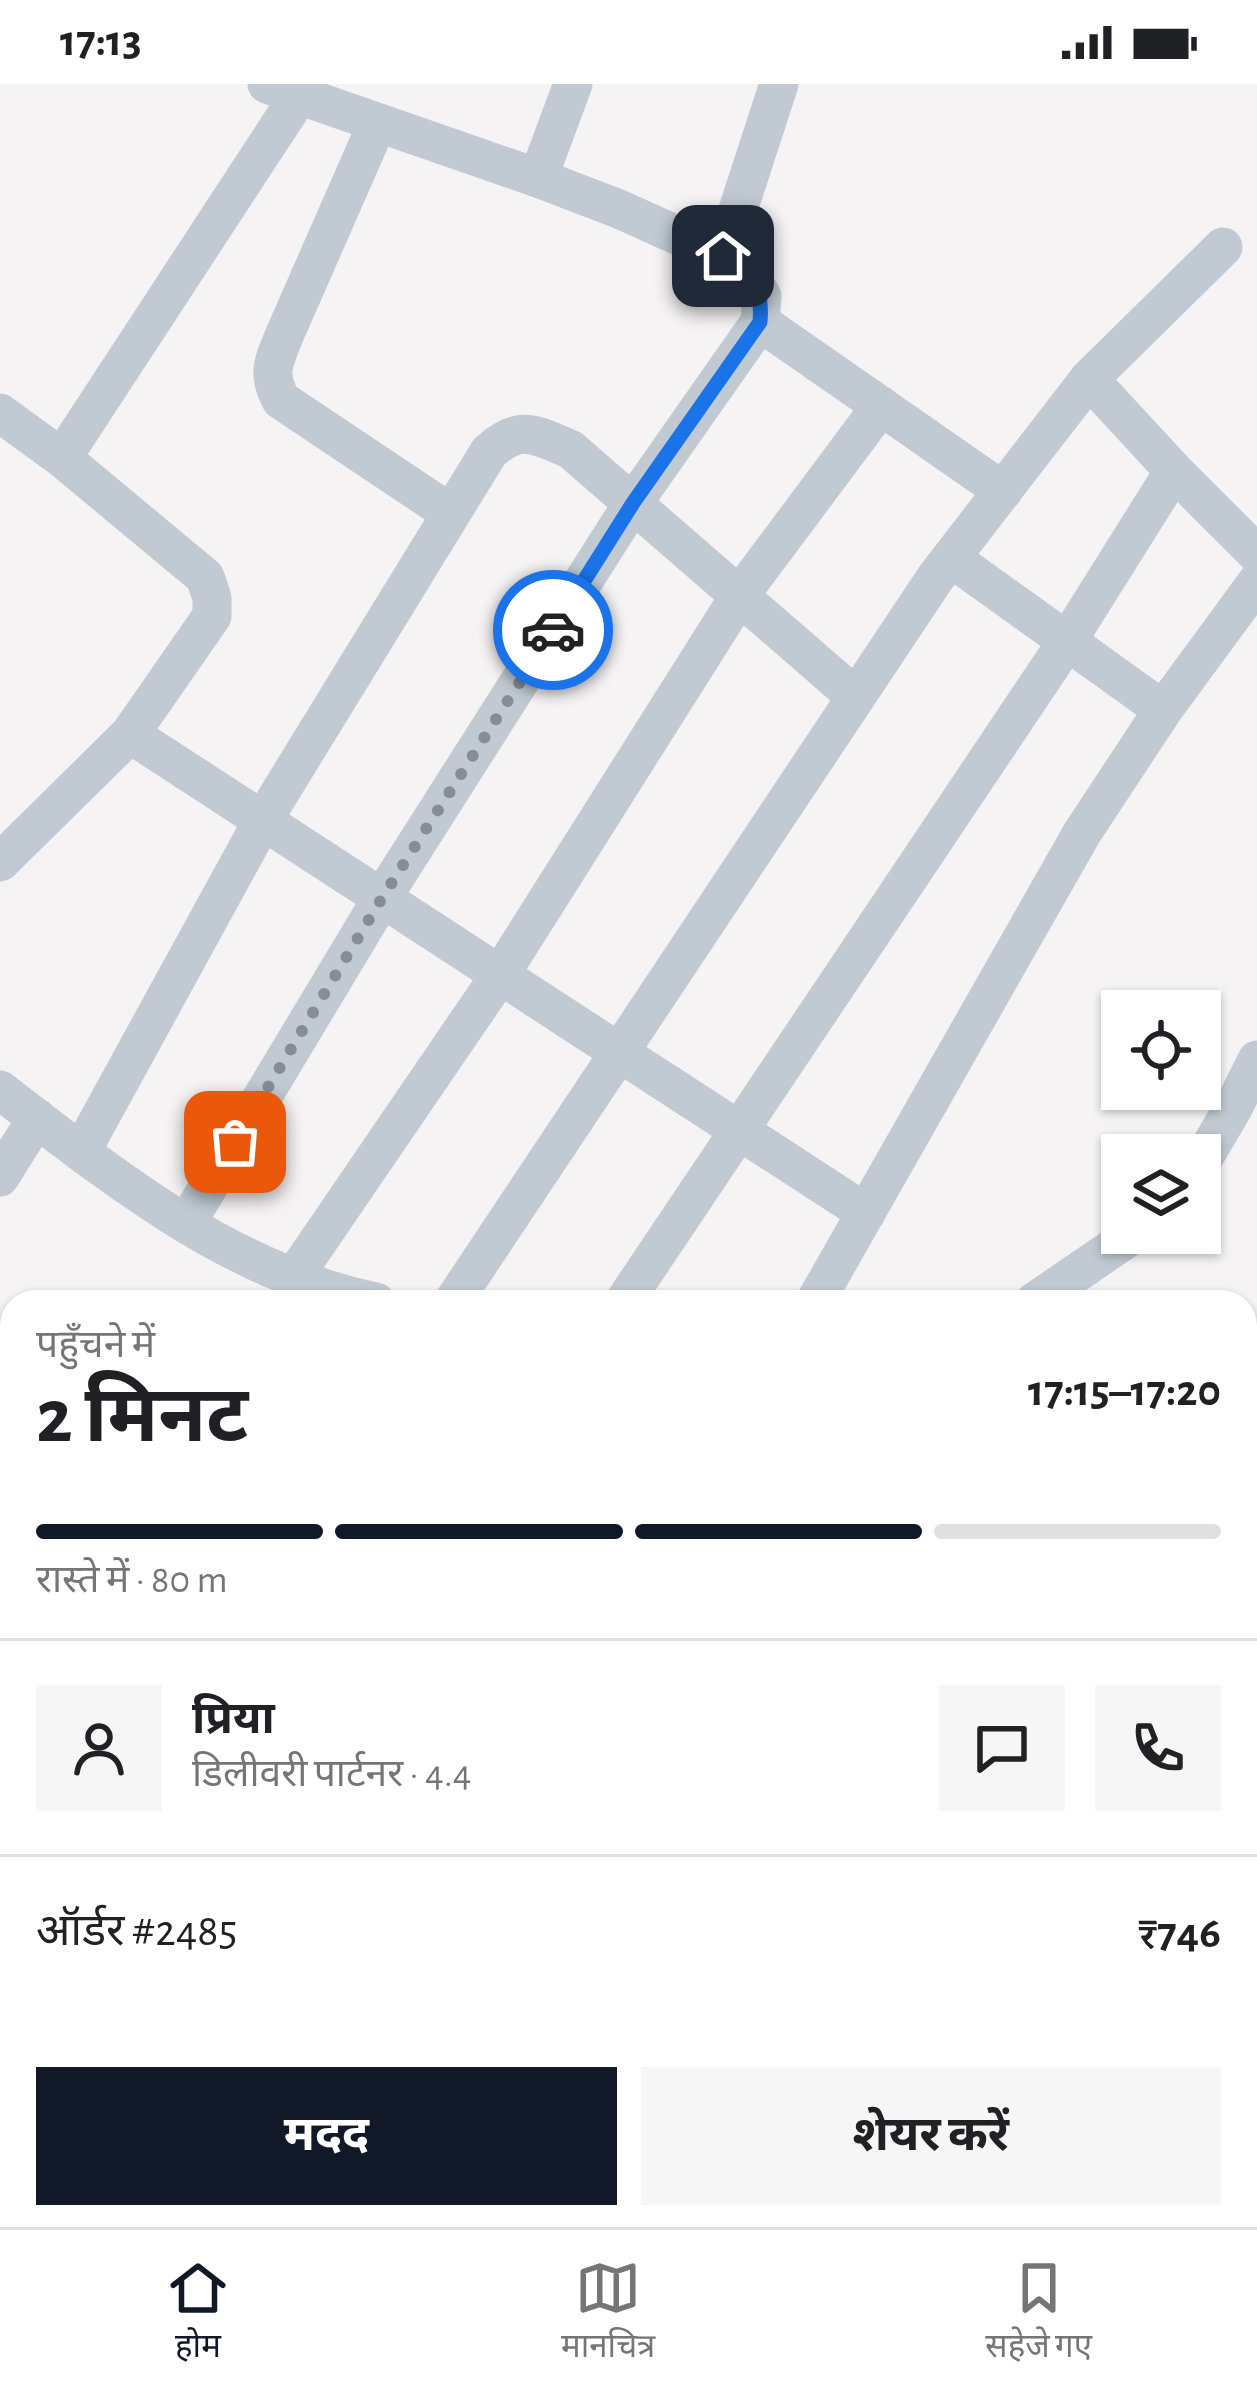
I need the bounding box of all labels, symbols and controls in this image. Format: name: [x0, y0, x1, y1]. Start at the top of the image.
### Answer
text: 17:13: [60, 19, 142, 64]
pin: [672, 205, 774, 307]
icon: home: [690, 223, 756, 289]
courier: [493, 570, 613, 690]
icon: car: [520, 597, 586, 663]
map controls: [1101, 990, 1221, 1254]
button: locate: [1101, 990, 1221, 1110]
pin: [184, 1091, 286, 1193]
icon: bag: [202, 1109, 268, 1175]
button: layers: [1101, 1134, 1221, 1254]
text: पहुँचने में: [36, 1326, 155, 1365]
text: 17:15–17:20: [1028, 1369, 1221, 1414]
text: 2 मिनट: [36, 1379, 248, 1457]
text: रास्ते में · 80 m: [36, 1561, 228, 1600]
button: person: [36, 1685, 162, 1811]
button: chat: [939, 1685, 1065, 1811]
button: phone: [1095, 1685, 1221, 1811]
text: प्रिया: [192, 1697, 275, 1742]
text: डिलीवरी पार्टनर · 4.4: [192, 1755, 471, 1794]
text: ऑर्डर #2485: [36, 1909, 237, 1954]
text: ₹746: [1138, 1911, 1221, 1956]
button: मदद: [36, 2067, 617, 2205]
button: शेयर करें: [641, 2067, 1221, 2205]
tab: होम: [165, 2255, 231, 2370]
tab: मानचित्र: [561, 2255, 655, 2370]
tab: सहेजे गए: [985, 2255, 1092, 2370]

